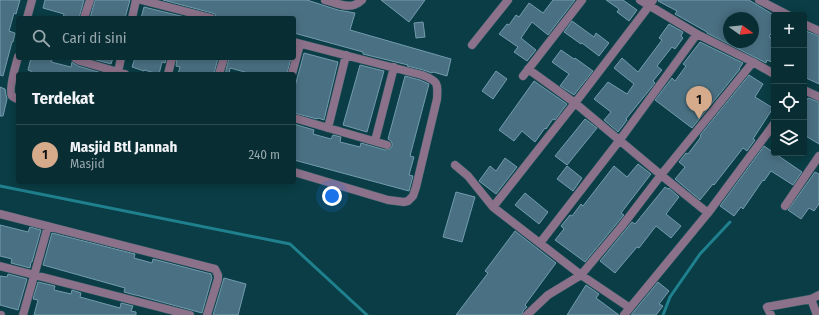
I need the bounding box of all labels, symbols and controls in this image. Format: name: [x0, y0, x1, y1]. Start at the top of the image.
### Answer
north arrow: [723, 12, 759, 48]
map controls: [771, 12, 807, 156]
button: +: [771, 12, 807, 48]
search box: [16, 16, 296, 60]
icon: search: [30, 27, 52, 49]
text: Cari di sini: [62, 29, 127, 47]
button: −: [771, 48, 807, 84]
button: locate: [771, 84, 807, 120]
pin: 1: [686, 86, 712, 119]
text: Terdekat: [32, 88, 94, 109]
button: layers: [771, 120, 807, 156]
text: Masjid Btl Jannah: [70, 138, 177, 156]
text: 1: [42, 147, 48, 162]
text: 240 m: [248, 147, 280, 162]
text: Masjid: [70, 156, 105, 171]
your location: [322, 186, 342, 206]

